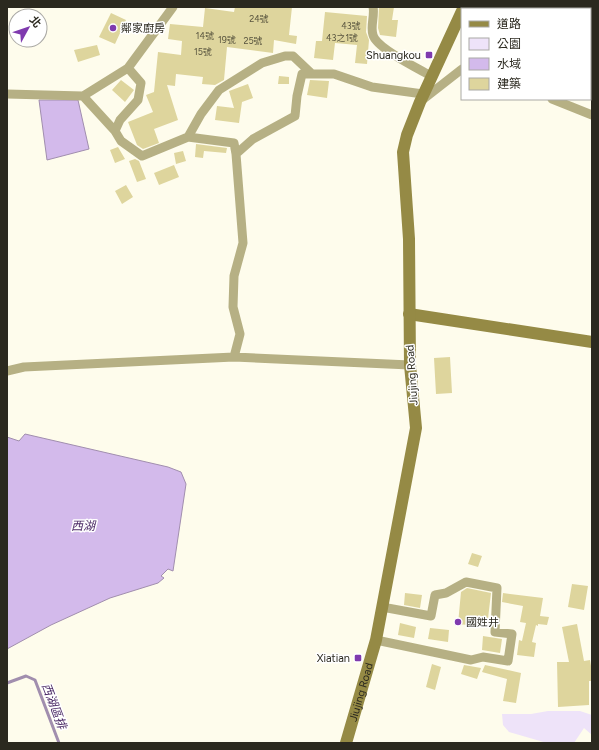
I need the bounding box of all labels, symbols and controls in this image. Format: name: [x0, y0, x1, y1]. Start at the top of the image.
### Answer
north arrow: [8, 8, 48, 48]
legend: [461, 8, 591, 100]
house number: 24號: [249, 13, 269, 24]
text: 北: [27, 14, 44, 30]
text: 道路: [497, 17, 521, 31]
house number: 43號: [341, 20, 361, 31]
place label: 鄰家廚房: [121, 22, 165, 35]
marker: 鄰家廚房: [108, 23, 118, 33]
house number: 14號: [196, 30, 214, 41]
house number: 43之1號: [326, 32, 358, 43]
house number: 19號: [218, 34, 236, 45]
house number: 25號: [243, 35, 263, 46]
text: 公園: [497, 37, 521, 51]
house number: 15號: [194, 46, 212, 57]
place label: Shuangkou: [366, 49, 421, 62]
marker: Shuangkou: [424, 50, 434, 60]
text: 水域: [497, 57, 521, 71]
text: 建築: [497, 77, 521, 91]
street label: Jiujing Road: [403, 344, 421, 406]
water label: 西湖: [71, 519, 97, 533]
place label: 國姓井: [466, 616, 499, 629]
marker: 國姓井: [453, 617, 463, 627]
place label: Xiatian: [317, 652, 350, 665]
marker: Xiatian: [353, 653, 363, 663]
street label: Jiujing Road: [346, 661, 376, 723]
water label: 西湖區排: [39, 681, 70, 733]

